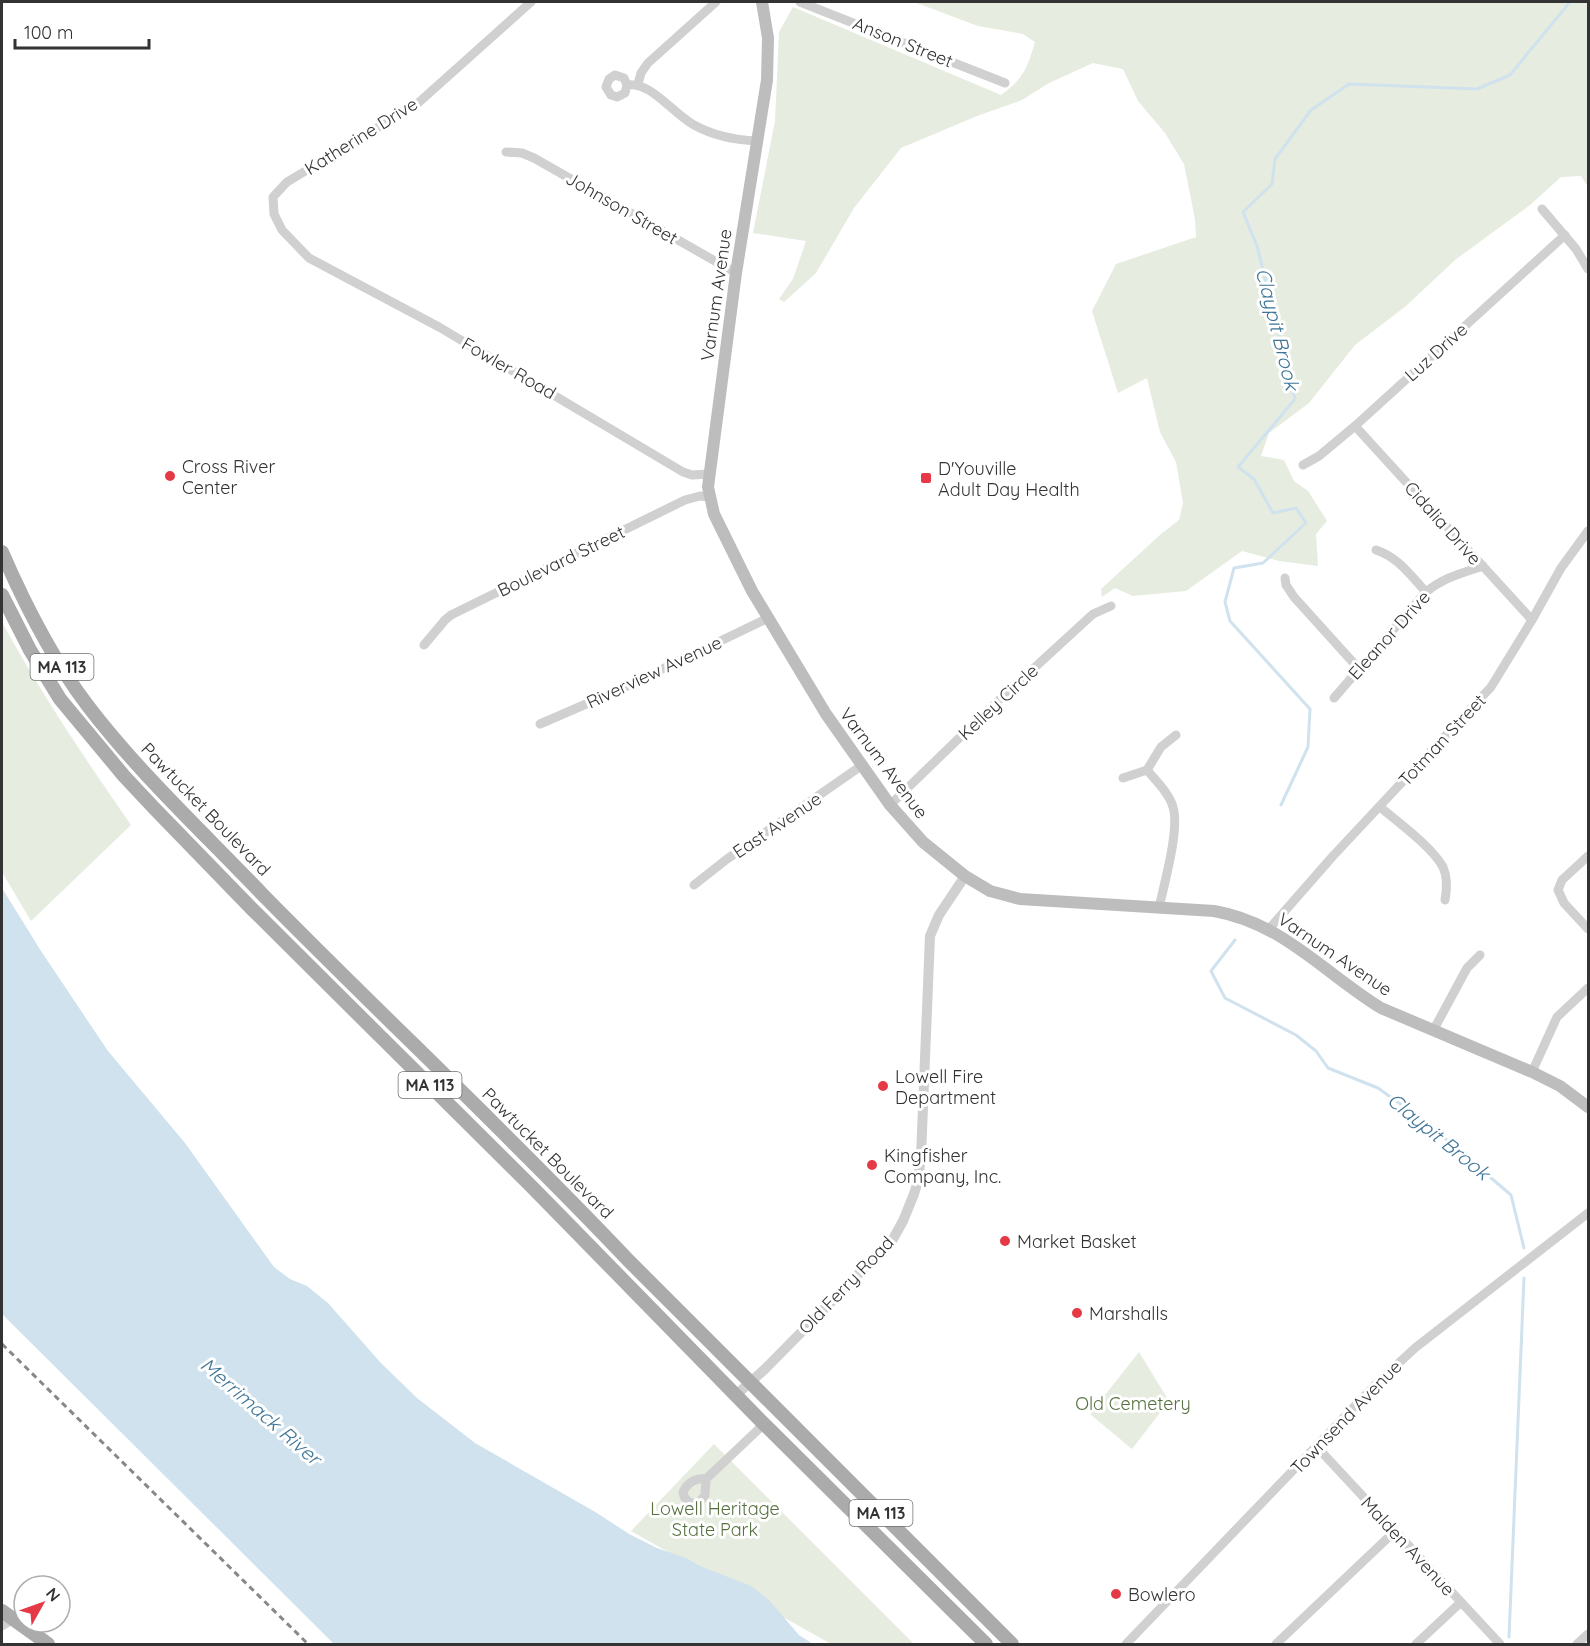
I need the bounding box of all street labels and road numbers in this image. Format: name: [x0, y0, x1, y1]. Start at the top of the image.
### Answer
street label: Anson Street: [850, 12, 956, 72]
street label: Katherine Drive: [300, 92, 422, 180]
street label: Johnson Street: [562, 167, 682, 249]
street label: Varnum Avenue: [695, 227, 737, 363]
street label: Luz Drive: [1400, 318, 1472, 386]
street label: Fowler Road: [458, 332, 560, 404]
street label: Cidalia Drive: [1399, 476, 1487, 570]
street label: Boulevard Street: [494, 520, 628, 602]
street label: Eleanor Drive: [1343, 586, 1435, 684]
street label: Riverview Avenue: [583, 631, 725, 713]
road number: MA 113: [31, 654, 94, 680]
street label: Kelley Circle: [953, 659, 1043, 745]
street label: Totman Street: [1394, 689, 1490, 791]
street label: Varnum Avenue: [835, 703, 933, 823]
street label: Pawtucket Boulevard: [136, 737, 276, 881]
street label: East Avenue: [728, 787, 826, 863]
street label: Varnum Avenue: [1273, 907, 1397, 1001]
road number: MA 113: [398, 1072, 462, 1098]
street label: Pawtucket Boulevard: [477, 1082, 619, 1224]
street label: Old Ferry Road: [794, 1231, 898, 1339]
street label: Townsend Avenue: [1286, 1355, 1406, 1479]
street label: Malden Avenue: [1356, 1491, 1460, 1601]
road number: MA 113: [850, 1500, 912, 1526]

